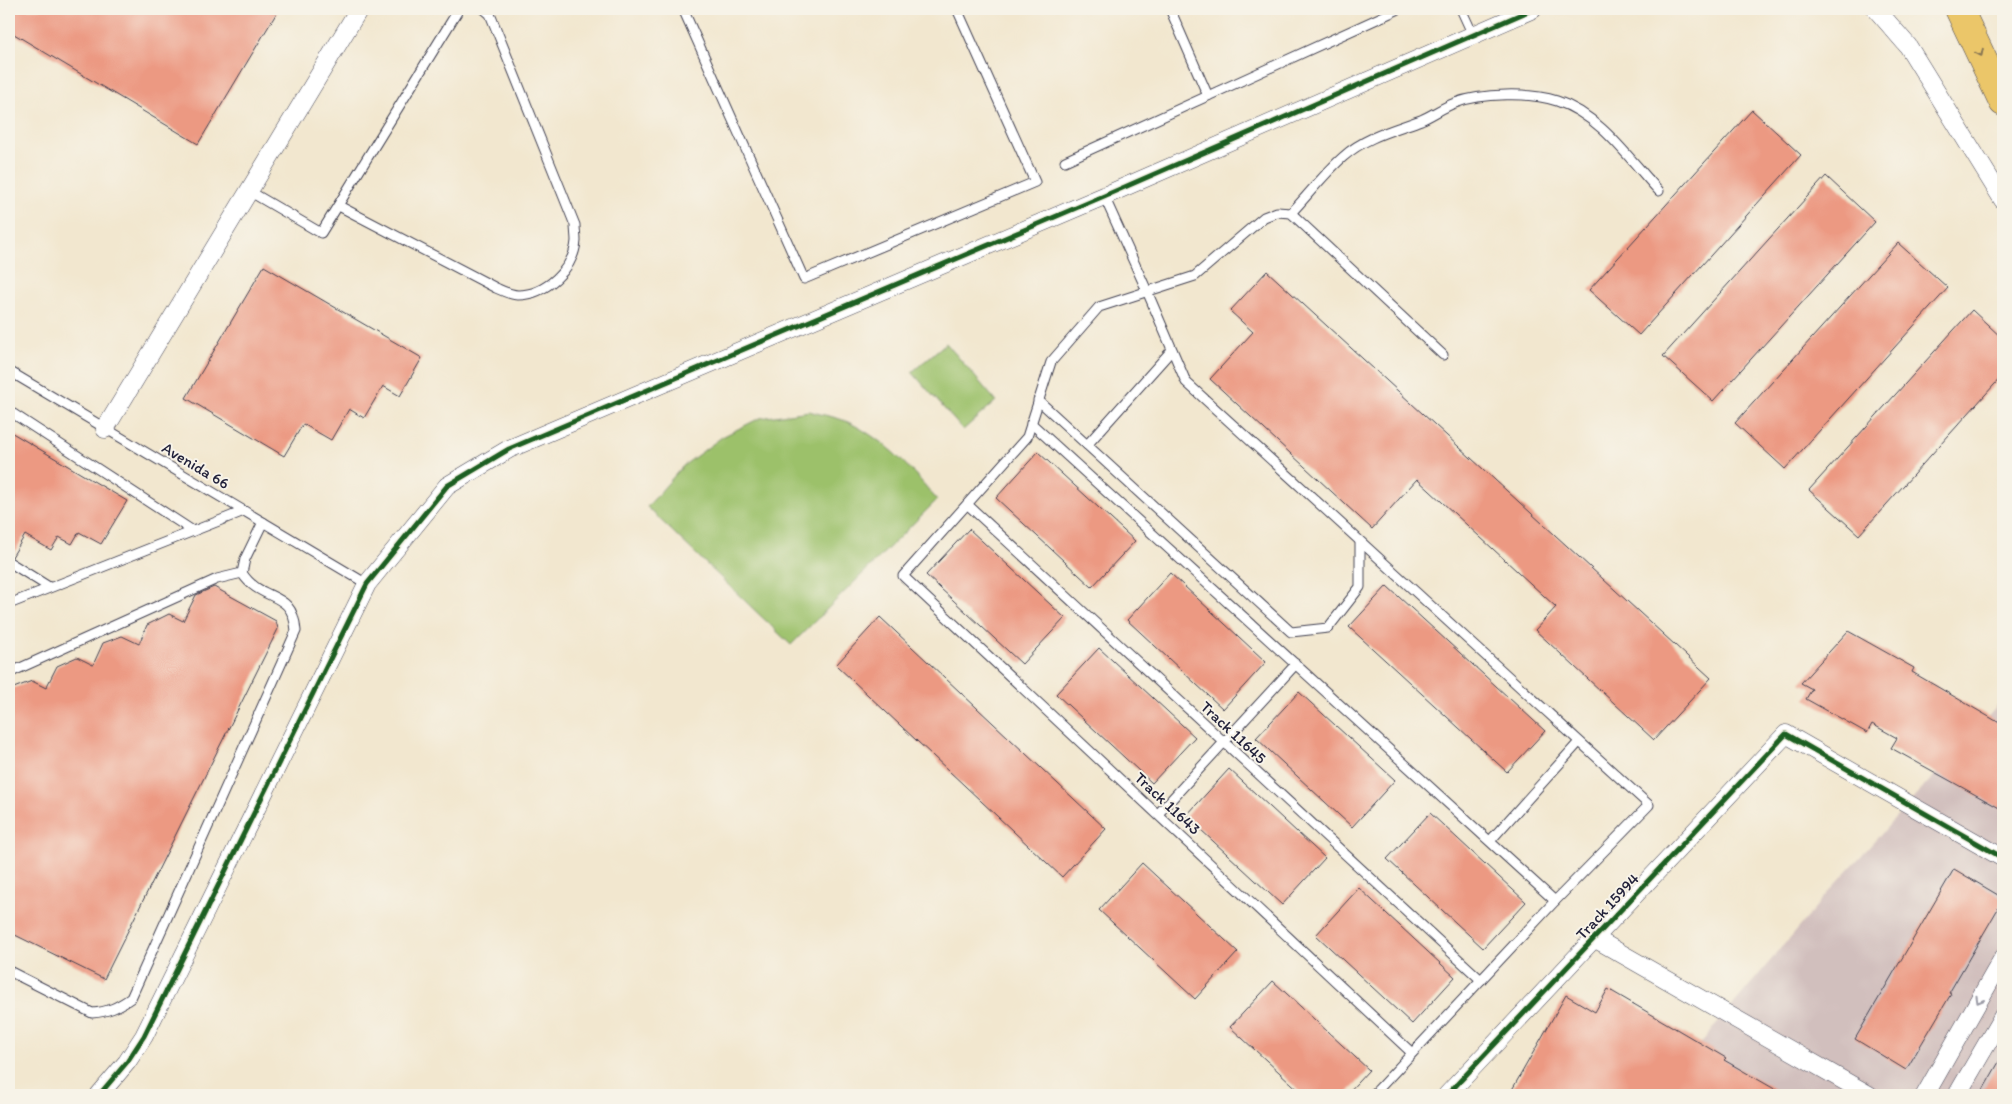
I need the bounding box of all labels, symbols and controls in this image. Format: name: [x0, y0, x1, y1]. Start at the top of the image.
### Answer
one-way arrow: [1974, 48, 1984, 57]
street label: Avenida 66: [159, 438, 233, 493]
street label: Track 11645: [1197, 697, 1270, 768]
street label: Track 11643: [1131, 768, 1205, 839]
street label: Track 15994: [1572, 869, 1643, 943]
one-way arrow: [1975, 995, 1985, 1004]

